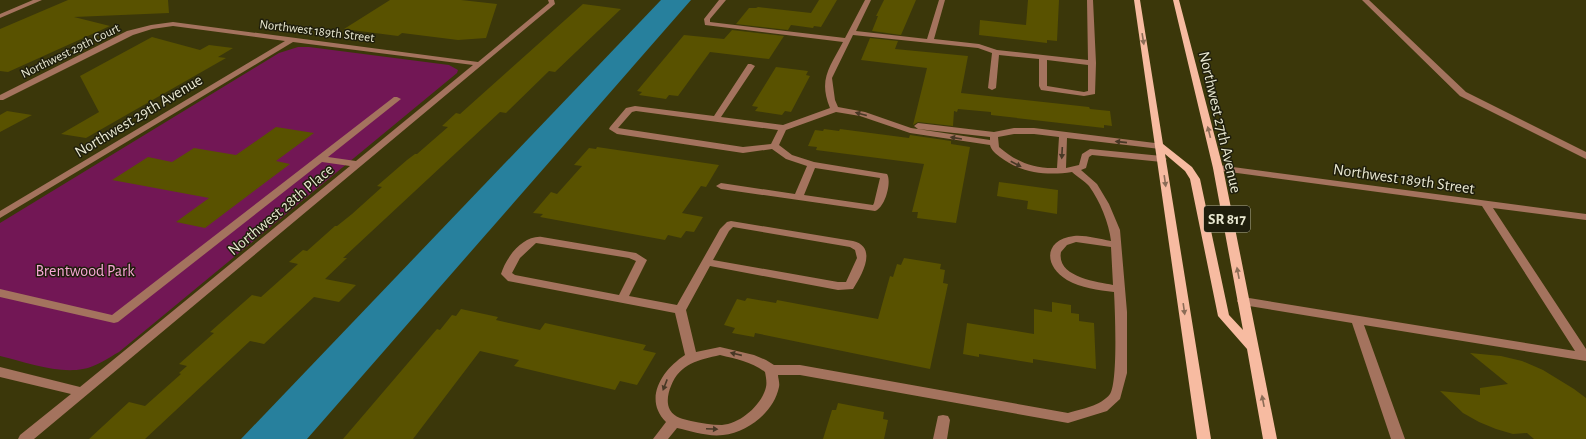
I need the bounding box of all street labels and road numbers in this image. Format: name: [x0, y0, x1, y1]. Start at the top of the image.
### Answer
street label: Northwest 189th Street: [259, 18, 375, 45]
street label: Northwest 29th Court: [19, 22, 122, 81]
street label: Northwest 27th Avenue: [1196, 50, 1244, 195]
street label: Northwest 29th Avenue: [72, 71, 205, 160]
street label: Northwest 28th Place: [225, 161, 336, 258]
street label: Northwest 189th Street: [1332, 161, 1476, 197]
road number: SR 817: [1204, 206, 1250, 232]

